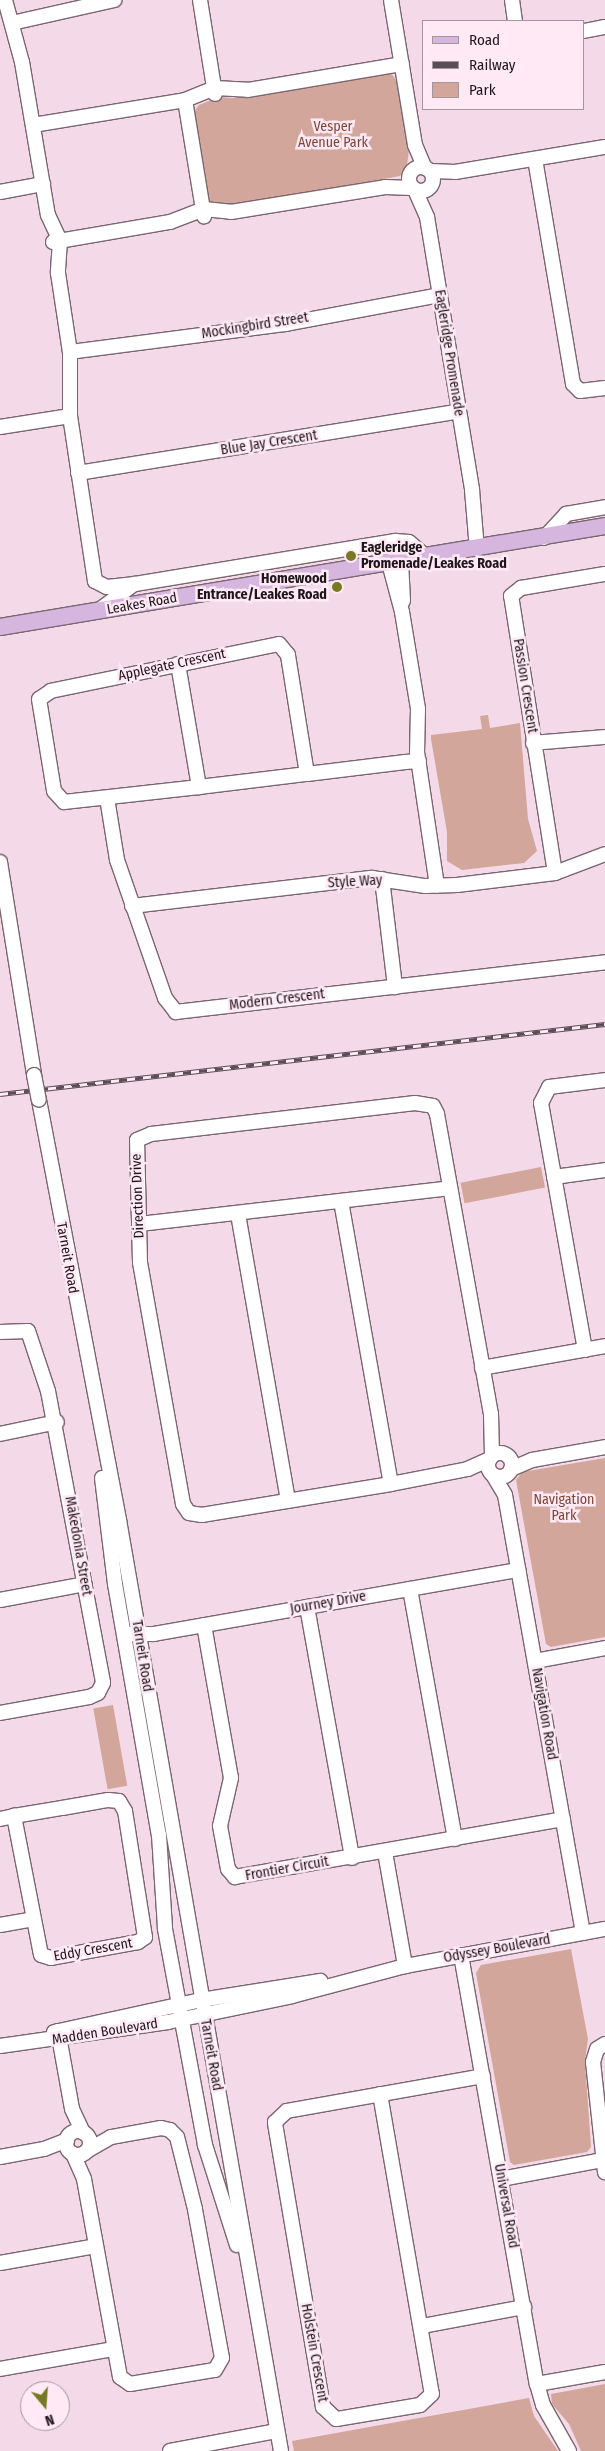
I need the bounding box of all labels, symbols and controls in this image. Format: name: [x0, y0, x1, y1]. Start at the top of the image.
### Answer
legend: [422, 20, 585, 110]
text: Road: [469, 31, 500, 49]
text: Railway: [469, 56, 516, 74]
text: Park: [469, 81, 496, 99]
park label: Vesper Avenue Park: [298, 119, 368, 152]
street label: Eagleridge Promenade: [431, 288, 467, 418]
street label: Mockingbird Street: [200, 309, 310, 343]
street label: Blue Jay Crescent: [219, 427, 319, 459]
place label: Eagleridge Promenade/Leakes Road: [361, 540, 507, 572]
marker: Eagleridge Promenade/Leakes Road: [345, 550, 357, 562]
place label: Homewood Entrance/Leakes Road: [197, 571, 327, 604]
marker: Homewood Entrance/Leakes Road: [331, 581, 343, 593]
street label: Leakes Road: [106, 590, 178, 618]
street label: Passion Crescent: [509, 637, 541, 735]
street label: Applegate Crescent: [117, 645, 227, 685]
street label: Style Way: [327, 872, 383, 892]
street label: Modern Crescent: [228, 986, 326, 1014]
street label: Direction Drive: [128, 1153, 148, 1239]
street label: Tarneit Road: [52, 1221, 82, 1295]
park label: Navigation Park: [534, 1492, 594, 1524]
street label: Makedonia Street: [61, 1495, 95, 1597]
street label: Journey Drive: [289, 1588, 367, 1618]
street label: Tarneit Road: [128, 1619, 156, 1693]
street label: Navigation Road: [528, 1667, 560, 1761]
street label: Frontier Circuit: [244, 1853, 330, 1885]
street label: Odyssey Boulevard: [442, 1931, 552, 1967]
street label: Eddy Crescent: [52, 1935, 134, 1965]
street label: Madden Boulevard: [51, 2015, 159, 2049]
street label: Tarneit Road: [196, 2018, 226, 2092]
street label: Universal Road: [490, 2162, 522, 2250]
street label: Holstein Crescent: [297, 2302, 331, 2404]
north arrow: [20, 2381, 70, 2431]
text: N: [43, 2410, 56, 2429]

